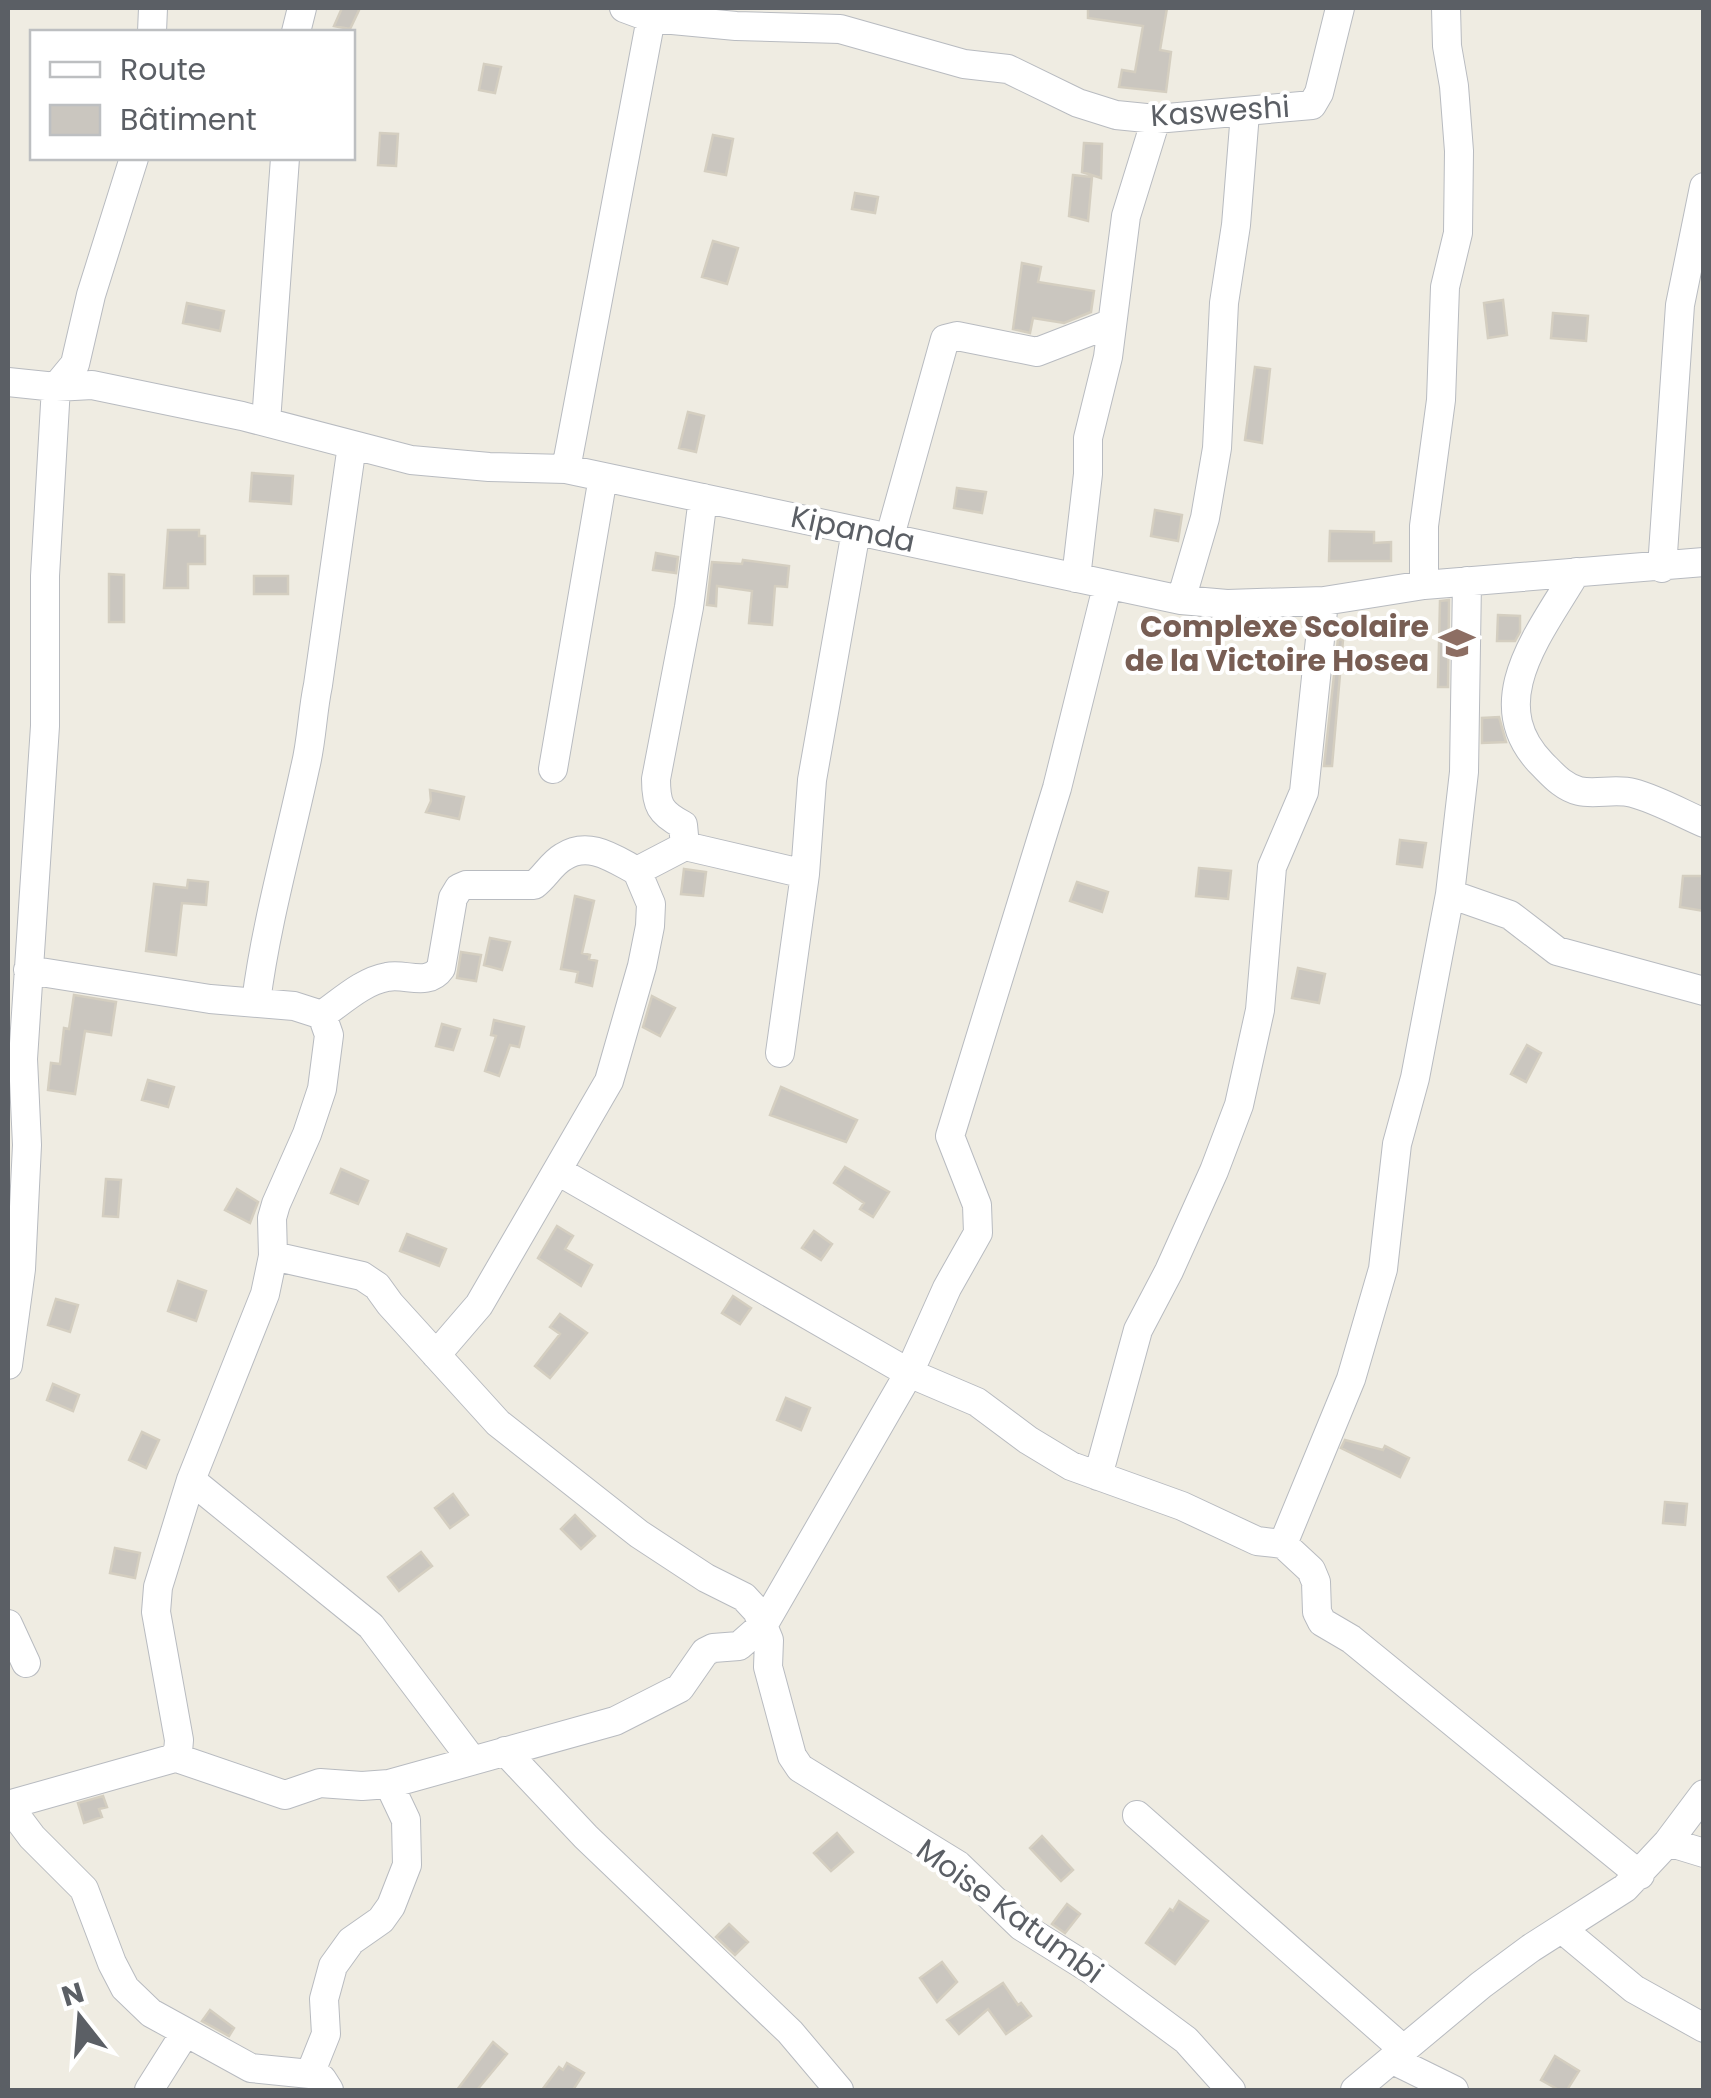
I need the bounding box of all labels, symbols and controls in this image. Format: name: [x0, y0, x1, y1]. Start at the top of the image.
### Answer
legend: [30, 30, 355, 160]
text: Route: [120, 48, 206, 91]
street label: Kasweshi: [1149, 85, 1291, 137]
text: Bâtiment: [120, 98, 257, 141]
street label: Kipanda: [787, 495, 919, 563]
place label: Complexe Scolaire de la Victoire Hosea: [1125, 605, 1429, 682]
school or university icon: Complexe Scolaire de la Victoire Hosea: [1438, 624, 1476, 662]
street label: Moise Katumbi: [908, 1828, 1112, 1994]
north arrow: [30, 1968, 130, 2068]
text: N: [57, 1973, 89, 2016]

